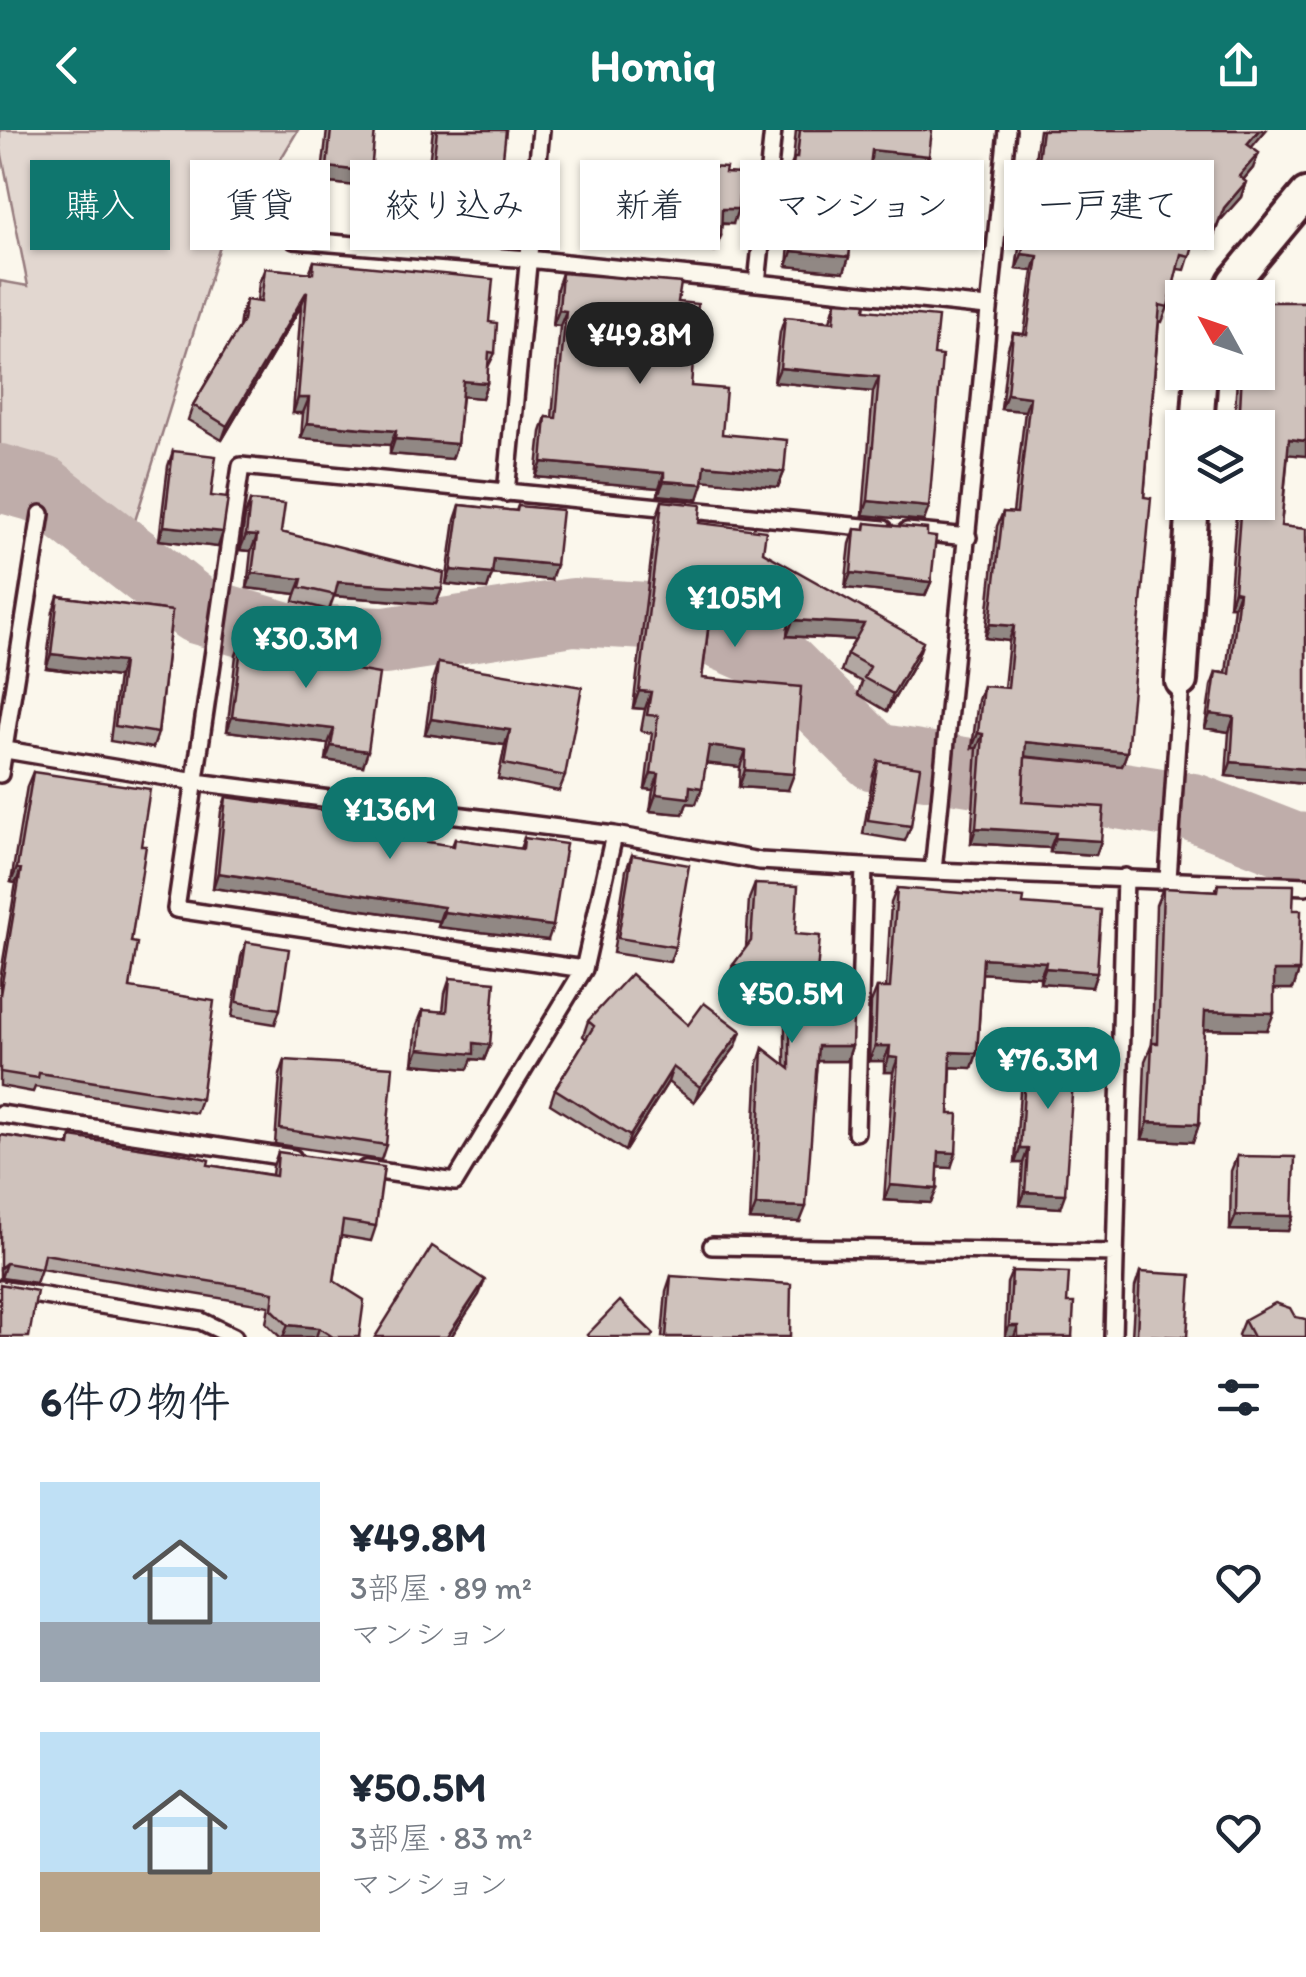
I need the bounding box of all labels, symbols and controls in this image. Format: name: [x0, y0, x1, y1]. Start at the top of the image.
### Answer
icon: back: [40, 38, 95, 93]
text: Homiq: [590, 38, 716, 92]
icon: share: [1211, 38, 1266, 93]
chip: 購入: [30, 160, 170, 250]
chip: 賃貸: [190, 160, 330, 250]
chip: 絞り込み: [350, 160, 560, 250]
chip: 新着: [580, 160, 720, 250]
chip: マンション: [740, 160, 984, 250]
chip: 一戸建て: [1004, 160, 1214, 250]
north arrow: [1165, 280, 1275, 390]
map controls: [1165, 280, 1275, 520]
pin: ¥49.8M: [559, 302, 721, 387]
text: ¥49.8M: [588, 315, 692, 353]
button: layers: [1165, 410, 1275, 520]
pin: ¥105M: [665, 565, 805, 650]
text: ¥105M: [688, 578, 782, 616]
pin: ¥30.3M: [225, 606, 387, 691]
text: ¥30.3M: [253, 619, 359, 657]
pin: ¥136M: [320, 777, 460, 862]
text: ¥136M: [344, 790, 436, 828]
pin: ¥50.5M: [711, 961, 873, 1046]
text: ¥50.5M: [740, 974, 844, 1012]
pin: ¥76.3M: [967, 1027, 1129, 1112]
text: ¥76.3M: [997, 1040, 1099, 1078]
icon: filters: [1211, 1370, 1266, 1425]
text: 6件の物件: [40, 1376, 230, 1427]
text: ¥49.8M: [350, 1511, 487, 1562]
icon: home: [120, 1522, 240, 1642]
icon: heart: [1211, 1555, 1266, 1610]
text: 3部屋 · 89 m²: [350, 1569, 532, 1607]
text: マンション: [350, 1615, 509, 1653]
text: ¥50.5M: [350, 1761, 487, 1812]
icon: home: [120, 1772, 240, 1892]
icon: heart: [1211, 1805, 1266, 1860]
text: 3部屋 · 83 m²: [350, 1819, 533, 1857]
text: マンション: [350, 1865, 509, 1903]

